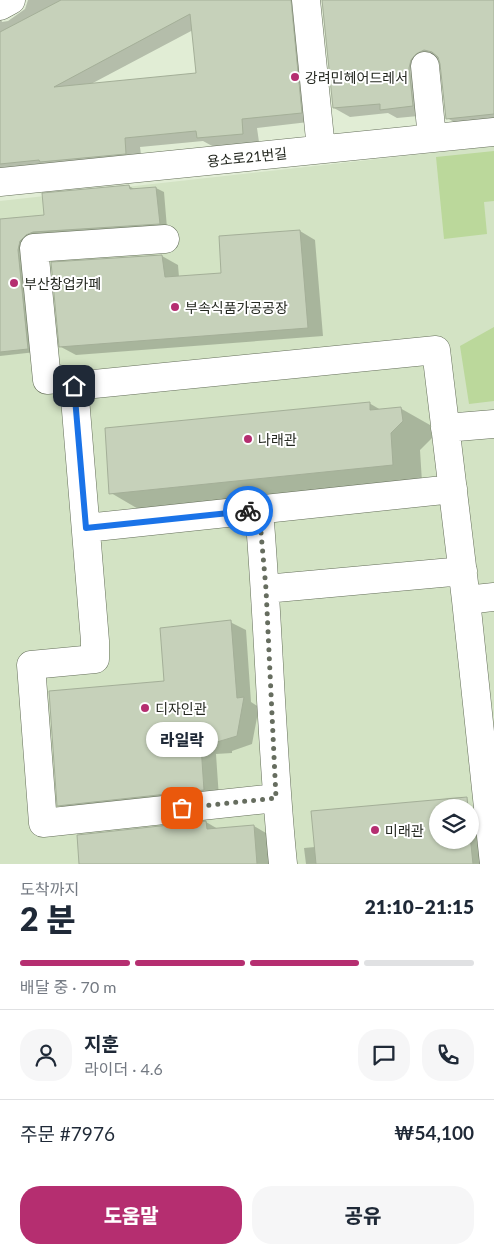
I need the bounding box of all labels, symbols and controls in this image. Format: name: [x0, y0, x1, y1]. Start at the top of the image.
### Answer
place label: 강려민헤어드레서: [305, 69, 408, 86]
marker: 강려민헤어드레서: [289, 71, 301, 83]
street label: 용소로21번길: [206, 144, 288, 170]
place label: 부산창업카페: [24, 275, 101, 292]
marker: 부산창업카페: [8, 277, 20, 289]
place label: 부속식품가공공장: [185, 299, 288, 316]
marker: 부속식품가공공장: [169, 301, 181, 313]
pin: [53, 365, 95, 407]
icon: home: [60, 372, 88, 400]
place label: 나래관: [258, 431, 297, 448]
marker: 나래관: [242, 433, 254, 445]
courier: [223, 486, 273, 536]
icon: bike: [234, 497, 262, 525]
place label: 디자인관: [155, 700, 207, 717]
marker: 디자인관: [139, 702, 151, 714]
callout: 라일락: [146, 723, 218, 758]
text: 라일락: [160, 730, 204, 749]
pin: [161, 787, 203, 829]
icon: bag: [168, 794, 196, 822]
map controls: [429, 799, 479, 849]
button: layers: [429, 799, 479, 849]
place label: 미래관: [385, 822, 424, 839]
marker: 미래관: [369, 824, 381, 836]
text: 도착까지: [20, 879, 79, 898]
text: 21:10–21:15: [365, 895, 474, 918]
text: 2 분: [20, 899, 75, 938]
text: 배달 중 · 70 m: [20, 977, 116, 996]
button: person: [20, 1029, 72, 1081]
button: chat: [358, 1029, 410, 1081]
button: phone: [422, 1029, 474, 1081]
text: 지훈: [84, 1032, 119, 1055]
text: 라이더 · 4.6: [84, 1059, 163, 1078]
text: ₩54,100: [394, 1121, 474, 1144]
text: 주문 #7976: [20, 1122, 115, 1145]
button: 도움말: [20, 1186, 242, 1244]
button: 공유: [252, 1186, 474, 1244]

